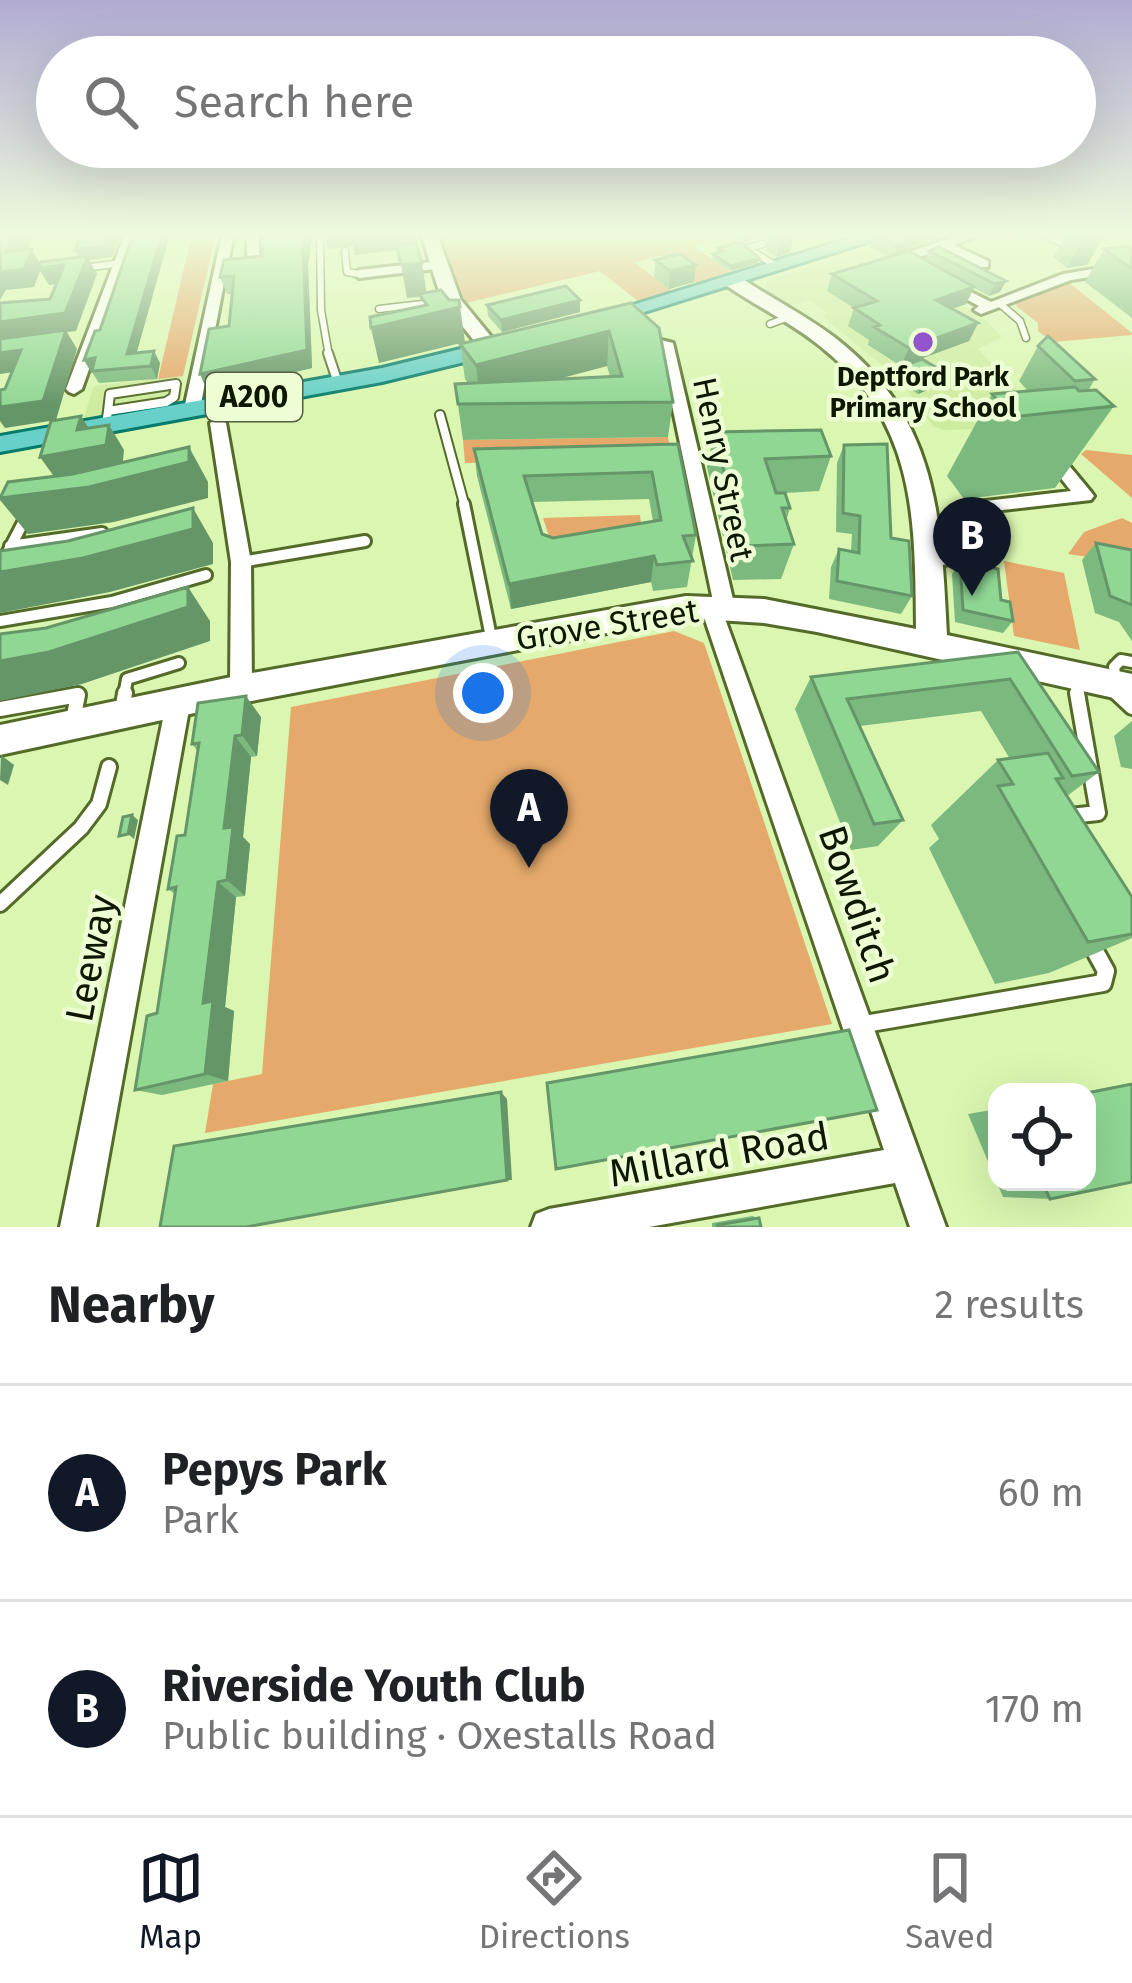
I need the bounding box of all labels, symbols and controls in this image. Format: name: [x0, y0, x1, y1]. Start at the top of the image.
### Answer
search box: [36, 36, 1096, 168]
icon: search: [78, 69, 144, 135]
text: Search here: [174, 75, 414, 129]
marker: Deptford Park Primary School: [910, 329, 936, 355]
place label: Deptford Park Primary School: [830, 361, 1017, 424]
road number: A200: [206, 373, 302, 421]
street label: Henry Street: [684, 374, 762, 565]
pin: B: [933, 497, 1011, 596]
street label: Grove Street: [513, 591, 701, 659]
your location: [453, 663, 513, 723]
pin: A: [490, 769, 568, 868]
street label: Bowditch: [809, 819, 905, 989]
street label: Leeway: [56, 891, 126, 1026]
map controls: [988, 1083, 1096, 1191]
button: locate: [988, 1083, 1096, 1191]
street label: Millard Road: [606, 1113, 833, 1197]
text: Nearby: [48, 1274, 214, 1336]
text: 2 results: [935, 1282, 1084, 1328]
text: Pepys Park: [162, 1443, 387, 1497]
text: A: [75, 1470, 99, 1516]
text: 60 m: [998, 1470, 1084, 1516]
text: Park: [162, 1497, 239, 1543]
text: Riverside Youth Club: [162, 1659, 586, 1713]
text: B: [75, 1686, 99, 1732]
text: 170 m: [985, 1686, 1084, 1732]
text: Public building · Oxestalls Road: [162, 1713, 717, 1759]
tab: Map: [138, 1845, 204, 1957]
tab: Directions: [479, 1845, 630, 1957]
tab: Saved: [905, 1845, 994, 1957]

